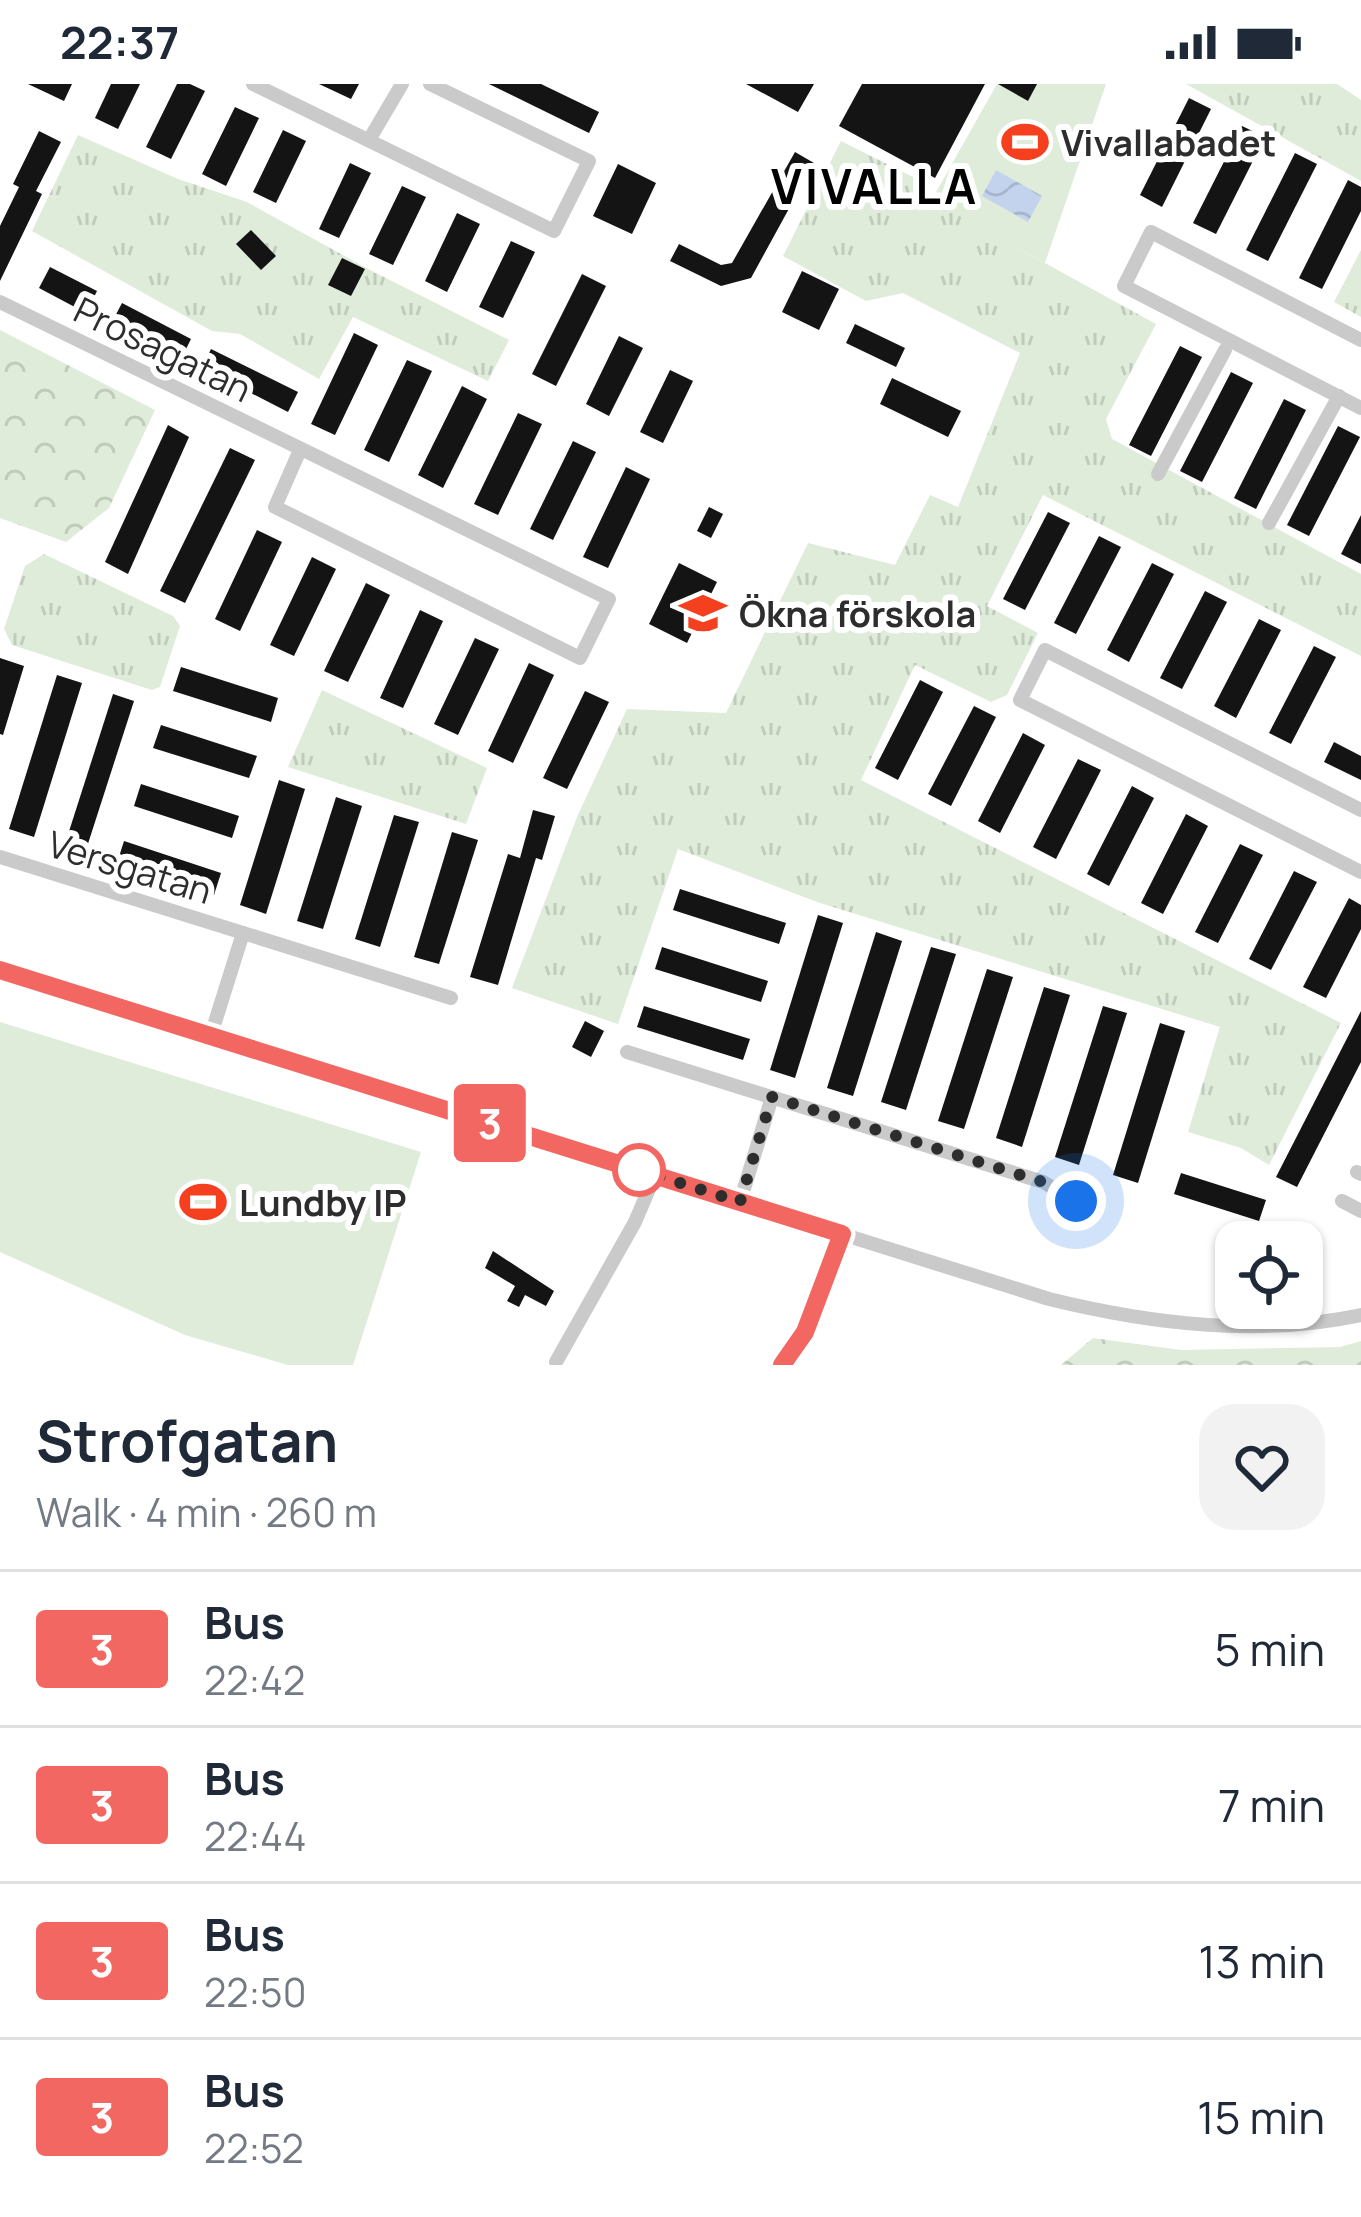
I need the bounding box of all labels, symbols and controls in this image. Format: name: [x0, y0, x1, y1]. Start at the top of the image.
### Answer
text: 22:37: [60, 11, 179, 73]
sports icon: Vivallabadet: [1000, 117, 1050, 167]
place label: Vivallabadet: [1061, 118, 1276, 167]
district label: VIVALLA: [771, 153, 979, 218]
street label: Prosagatan: [66, 285, 260, 413]
school or university icon: Ökna förskola: [678, 588, 728, 638]
place label: Ökna förskola: [739, 589, 976, 638]
street label: Versgatan: [42, 819, 218, 915]
line badge: 3: [451, 1084, 529, 1162]
text: 3: [478, 1094, 502, 1152]
unlabelled marker: [614, 1145, 664, 1195]
your location: [1046, 1171, 1106, 1231]
sports icon: Lundby IP: [178, 1177, 228, 1227]
place label: Lundby IP: [239, 1178, 406, 1227]
map controls: [1215, 1221, 1323, 1329]
button: locate: [1215, 1221, 1323, 1329]
text: Strofgatan: [36, 1401, 338, 1479]
button: heart: [1199, 1404, 1325, 1530]
text: Walk · 4 min · 260 m: [36, 1485, 377, 1539]
text: Bus: [204, 1591, 285, 1653]
text: 5 min: [1215, 1618, 1325, 1680]
text: 3: [90, 1620, 114, 1678]
text: 22:42: [204, 1653, 305, 1707]
text: Bus: [204, 1747, 285, 1809]
text: 7 min: [1218, 1774, 1325, 1836]
text: 3: [90, 1776, 114, 1834]
text: 22:44: [204, 1809, 307, 1863]
text: Bus: [204, 1903, 285, 1965]
text: 13 min: [1198, 1930, 1325, 1992]
text: 3: [90, 1932, 114, 1990]
text: 22:50: [204, 1965, 306, 2019]
text: Bus: [204, 2059, 285, 2121]
text: 15 min: [1197, 2086, 1325, 2148]
text: 3: [90, 2088, 114, 2146]
text: 22:52: [204, 2121, 304, 2175]

